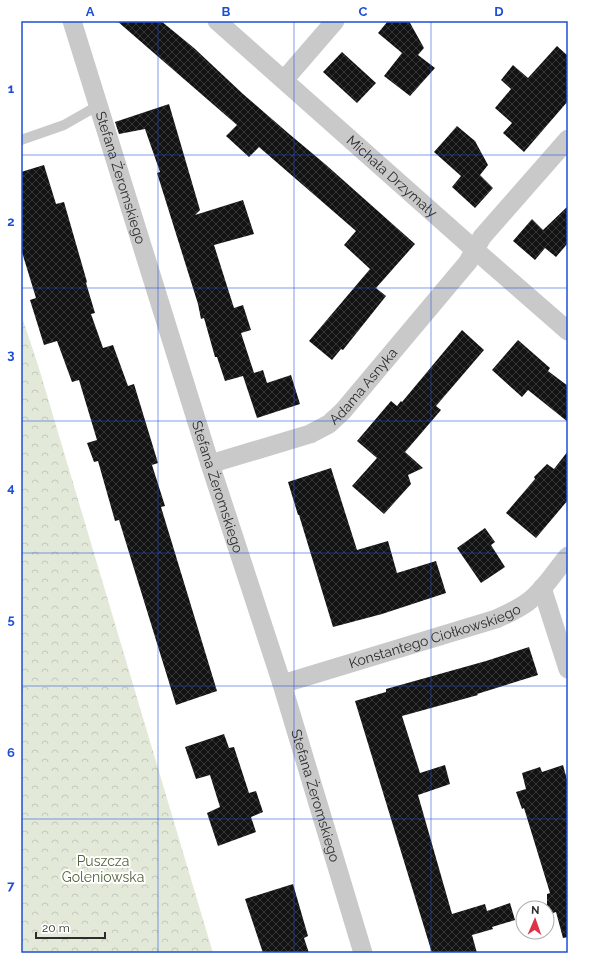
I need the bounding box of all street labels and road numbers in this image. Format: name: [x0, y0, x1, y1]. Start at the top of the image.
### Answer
street label: Stefana Żeromskiego: [93, 109, 149, 246]
street label: Michała Drzymały: [343, 132, 441, 221]
street label: Adama Asnyka: [326, 345, 401, 428]
street label: Stefana Żeromskiego: [189, 419, 247, 555]
street label: Konstantego Ciołkowskiego: [347, 601, 523, 671]
street label: Stefana Żeromskiego: [288, 727, 343, 864]

